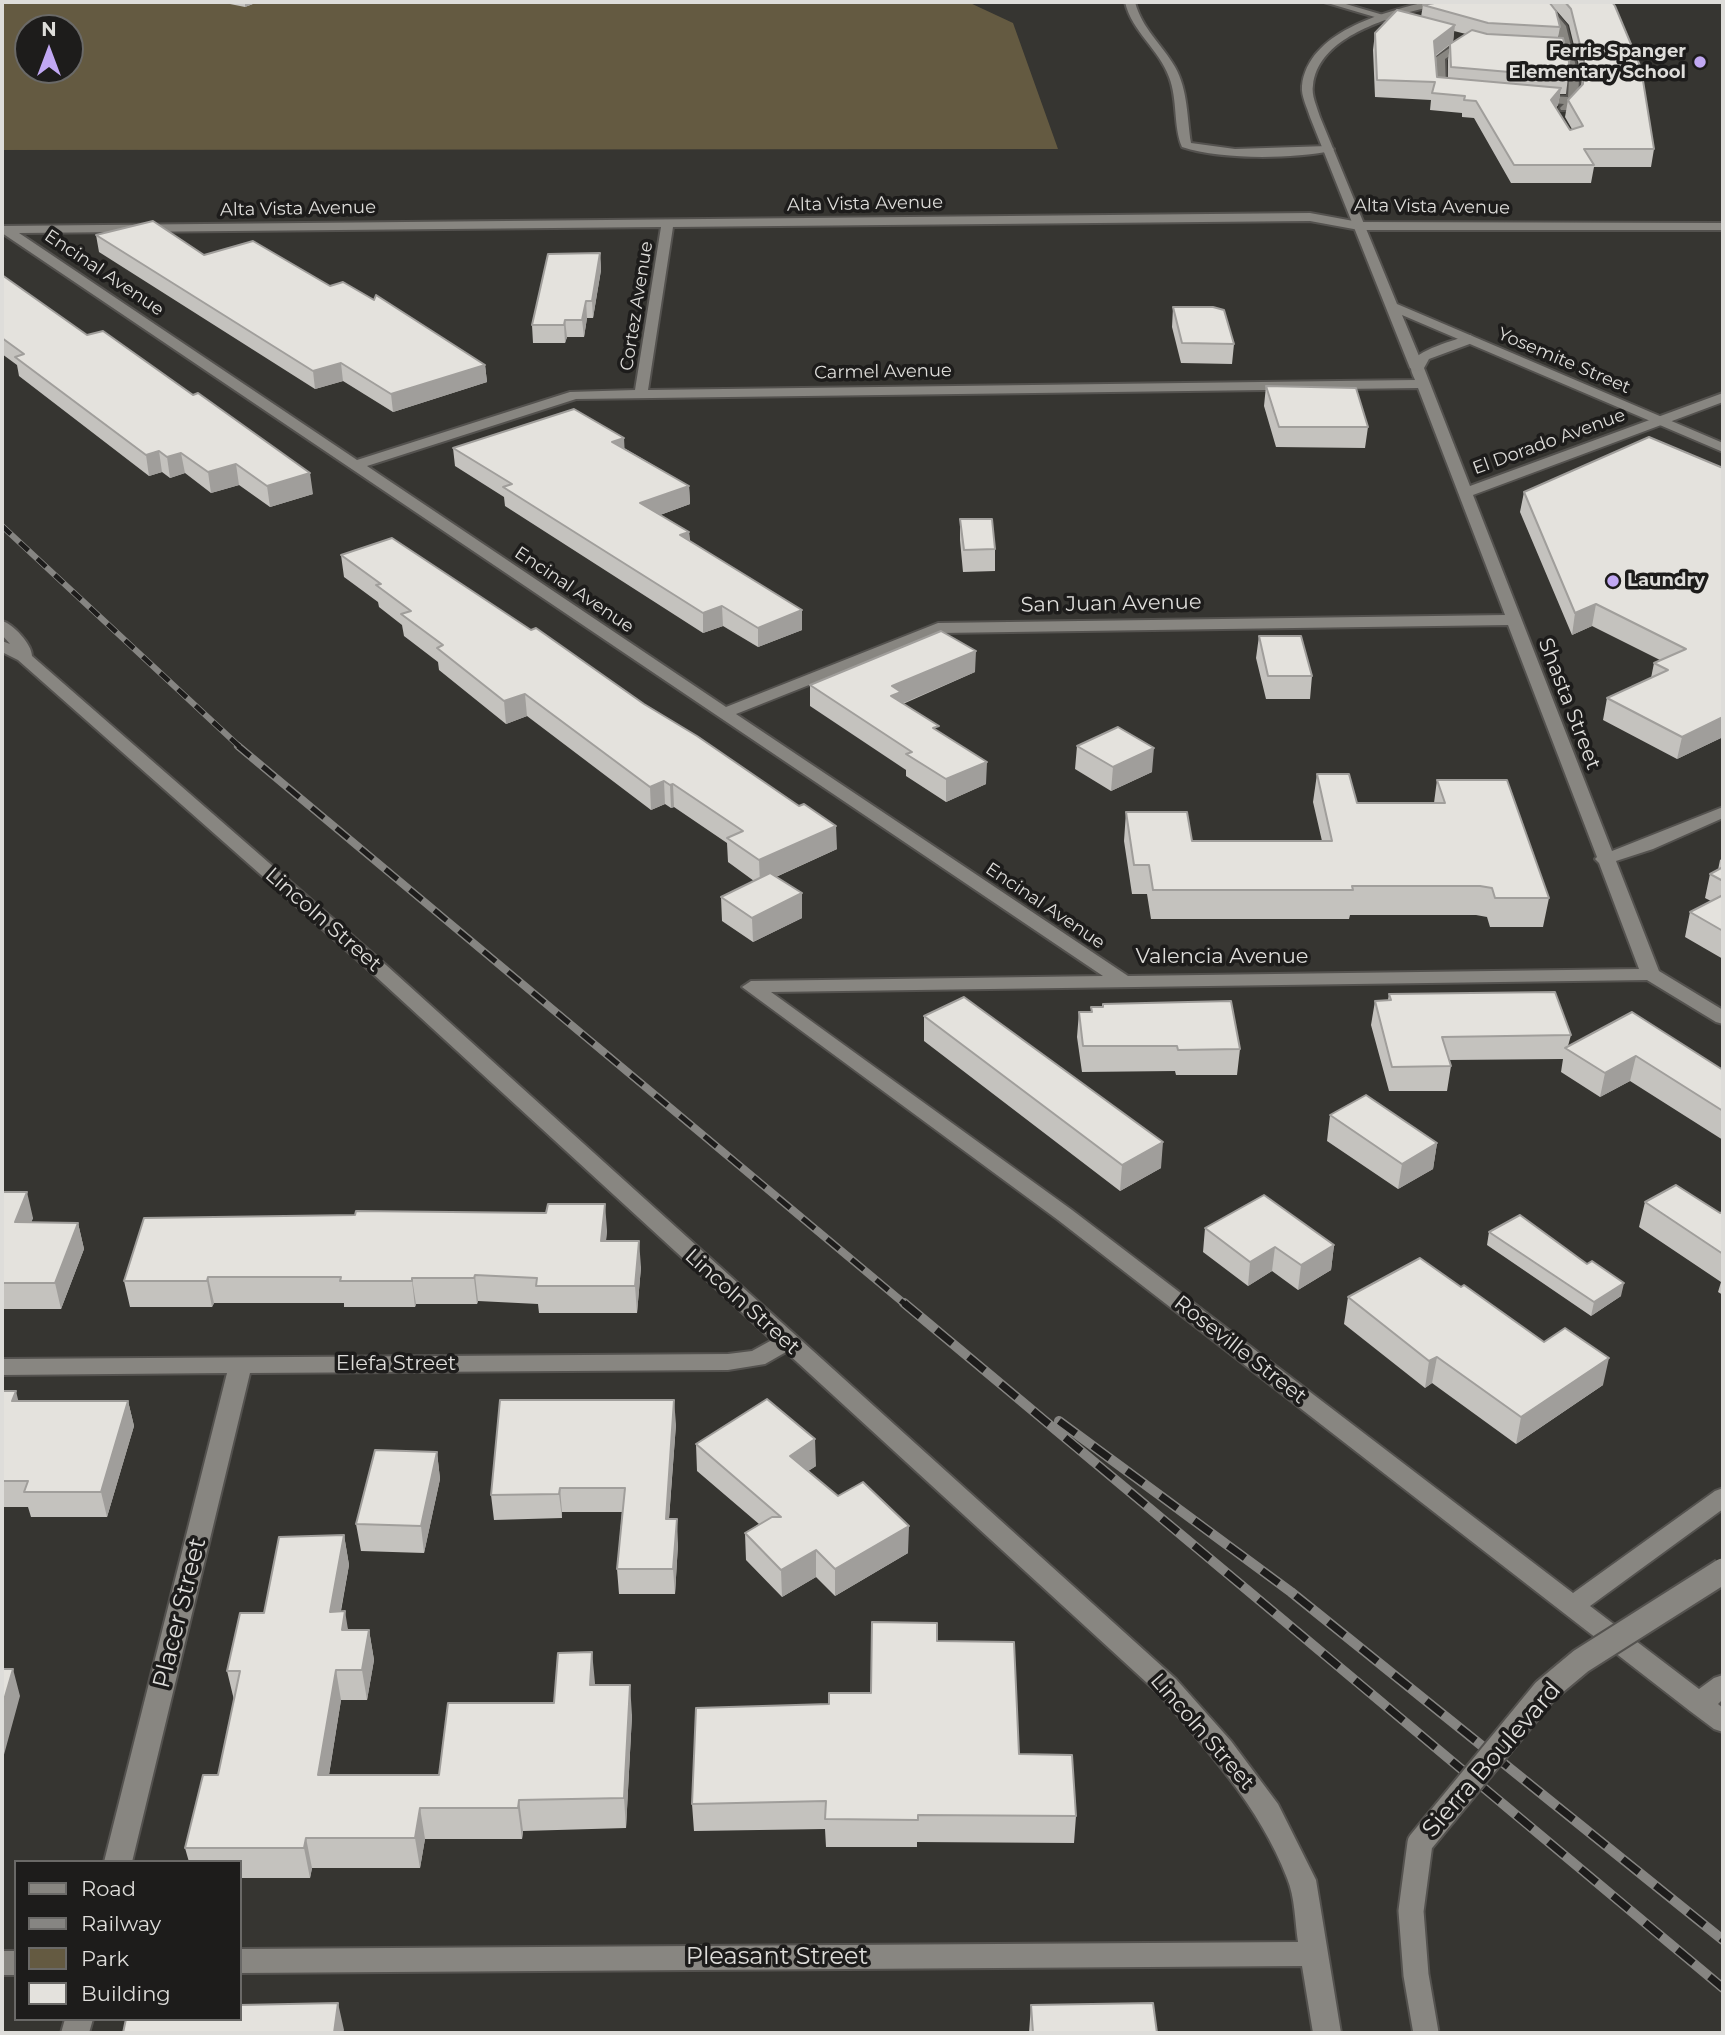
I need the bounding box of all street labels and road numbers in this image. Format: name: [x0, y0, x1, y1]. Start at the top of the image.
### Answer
street label: Alta Vista Avenue: [787, 192, 943, 216]
street label: Alta Vista Avenue: [1354, 195, 1510, 219]
street label: Alta Vista Avenue: [220, 197, 376, 221]
street label: Encinal Avenue: [40, 225, 168, 321]
street label: Cortez Avenue: [616, 240, 658, 372]
street label: Yosemite Street: [1494, 323, 1634, 399]
street label: Carmel Avenue: [814, 360, 952, 384]
street label: El Dorado Avenue: [1470, 404, 1628, 480]
street label: Encinal Avenue: [510, 542, 638, 638]
street label: San Juan Avenue: [1020, 590, 1202, 618]
street label: Shasta Street: [1532, 634, 1606, 774]
street label: Encinal Avenue: [981, 858, 1109, 954]
street label: Lincoln Street: [260, 863, 386, 977]
street label: Valencia Avenue: [1136, 944, 1308, 970]
street label: Lincoln Street: [679, 1244, 805, 1360]
street label: Roseville Street: [1169, 1290, 1311, 1410]
street label: Elefa Street: [336, 1351, 456, 1377]
street label: Placer Street: [147, 1535, 213, 1691]
street label: Lincoln Street: [1145, 1669, 1259, 1795]
street label: Sierra Boulevard: [1417, 1676, 1567, 1844]
street label: Pleasant Street: [686, 1943, 868, 1971]

